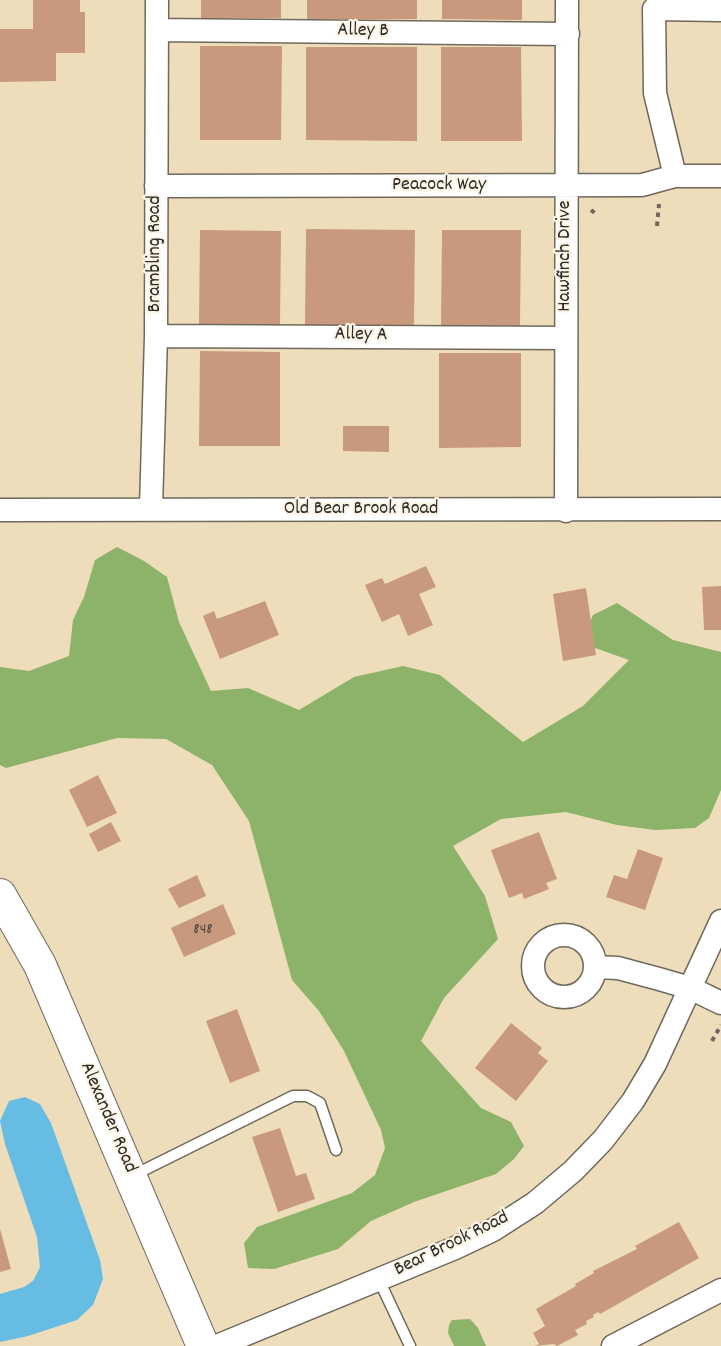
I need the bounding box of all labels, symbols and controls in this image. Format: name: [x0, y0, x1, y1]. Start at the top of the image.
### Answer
street label: Alley B: [337, 20, 389, 44]
street label: Peacock Way: [392, 174, 486, 198]
street label: Brambling Road: [144, 195, 168, 313]
street label: Hawfinch Drive: [554, 200, 578, 312]
street label: Alley A: [334, 324, 388, 348]
street label: Old Bear Brook Road: [284, 498, 438, 522]
house number: 848: [193, 921, 213, 941]
street label: Alexander Road: [73, 1059, 141, 1177]
street label: Bear Brook Road: [391, 1207, 513, 1283]

